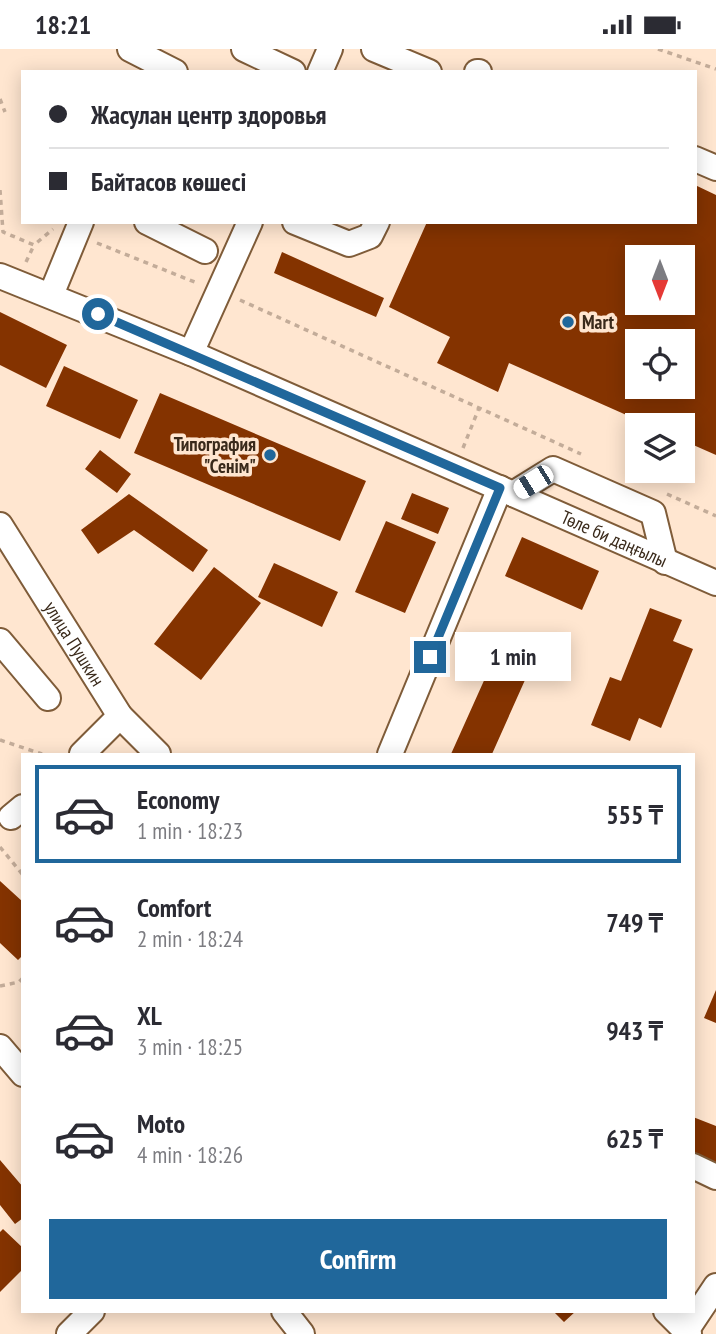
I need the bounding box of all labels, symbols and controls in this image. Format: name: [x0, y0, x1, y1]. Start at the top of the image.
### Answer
text: 18:21: [35, 8, 91, 41]
text: Жасулан центр здоровья: [91, 98, 326, 131]
text: Байтасов көшесі: [91, 165, 246, 198]
north arrow: [625, 245, 695, 315]
map controls: [625, 245, 695, 483]
route start: [82, 298, 114, 330]
place label: Mart: [582, 310, 615, 334]
marker: Mart: [560, 314, 576, 330]
button: locate: [625, 329, 695, 399]
button: layers: [625, 413, 695, 483]
place label: Типография "Сенім": [174, 432, 256, 478]
marker: Типография "Сенім": [262, 447, 278, 463]
car: [510, 462, 557, 502]
street label: Төле би даңғылы: [557, 505, 671, 572]
street label: улица Пушкин: [39, 597, 110, 690]
callout: 1 min: [454, 633, 570, 681]
route end: [414, 641, 446, 673]
text: 1 min: [490, 642, 536, 671]
icon: car: [53, 783, 116, 846]
text: Economy: [137, 783, 219, 816]
text: 555 ₸: [606, 798, 663, 831]
text: 1 min · 18:23: [137, 816, 243, 845]
icon: car: [53, 891, 116, 954]
text: Comfort: [137, 891, 211, 924]
text: 749 ₸: [606, 906, 663, 939]
text: 2 min · 18:24: [137, 924, 243, 953]
icon: car: [53, 999, 116, 1062]
text: XL: [137, 999, 162, 1032]
text: 943 ₸: [606, 1014, 663, 1047]
text: 3 min · 18:25: [137, 1032, 243, 1061]
icon: car: [53, 1107, 116, 1170]
text: Moto: [137, 1107, 185, 1140]
text: 625 ₸: [606, 1122, 663, 1155]
text: 4 min · 18:26: [137, 1140, 243, 1169]
button: Confirm: [49, 1219, 667, 1299]

